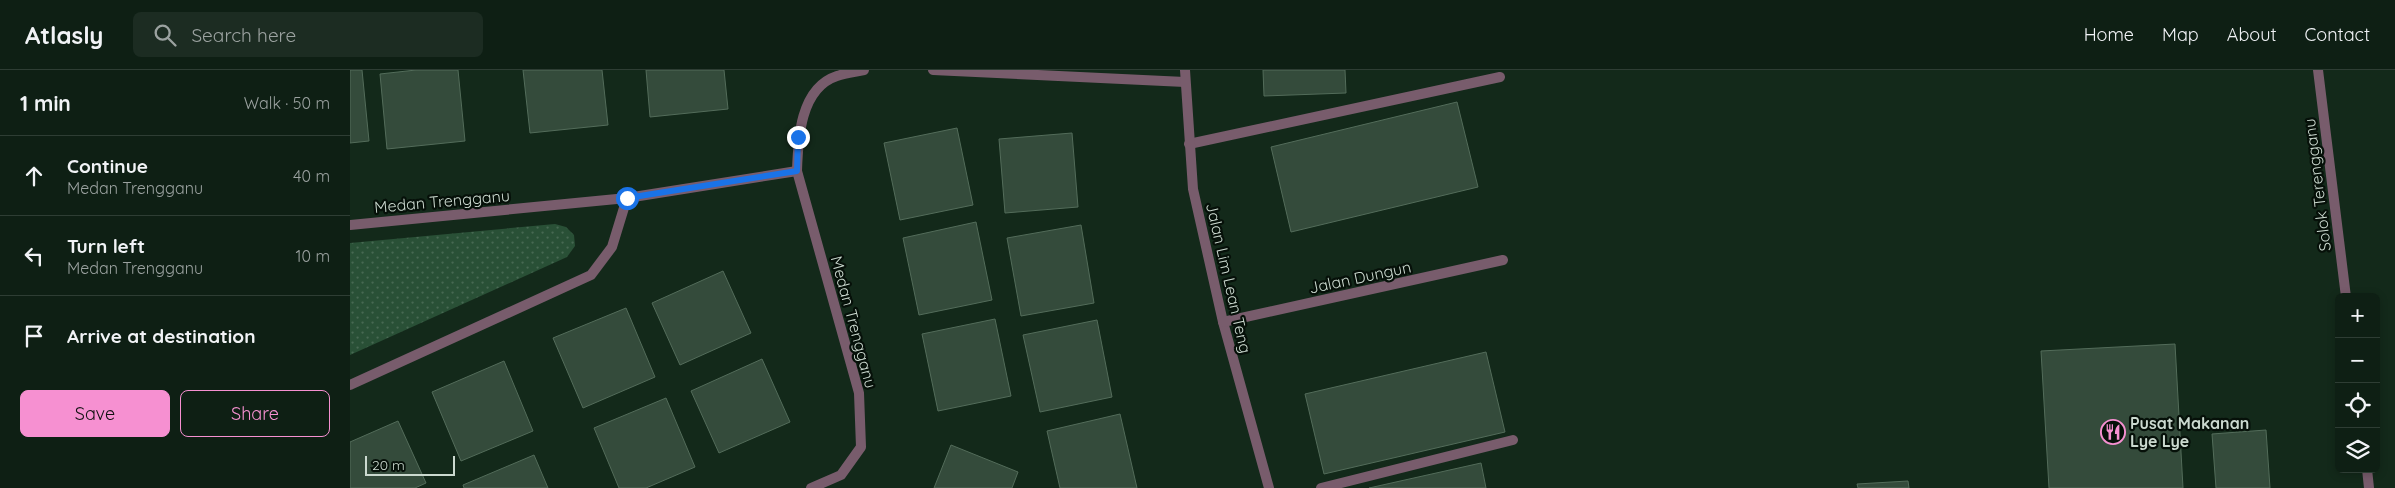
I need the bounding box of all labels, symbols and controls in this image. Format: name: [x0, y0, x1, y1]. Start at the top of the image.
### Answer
search box: [133, 12, 483, 57]
text: Atlasly: [25, 20, 103, 50]
icon: search: [151, 21, 179, 49]
text: Search here: [191, 23, 296, 47]
text: Home: [2084, 23, 2134, 46]
text: Map: [2162, 23, 2199, 46]
text: About: [2227, 23, 2277, 46]
text: Contact: [2305, 23, 2370, 46]
text: 1 min: [20, 90, 71, 116]
text: Walk · 50 m: [244, 93, 330, 113]
street label: Solok Terengganu: [2299, 117, 2335, 253]
route end: [787, 126, 810, 149]
text: Continue: [67, 154, 148, 178]
icon: ahead: [20, 162, 48, 190]
text: 40 m: [293, 166, 330, 186]
text: Medan Trengganu: [67, 178, 203, 198]
street label: Medan Trengganu: [373, 185, 511, 217]
route start: [616, 187, 639, 210]
street label: Jalan Lim Lean Teng: [1202, 201, 1256, 355]
text: Turn left: [67, 234, 145, 258]
icon: left: [20, 242, 48, 270]
text: 10 m: [296, 246, 330, 266]
street label: Medan Trengganu: [827, 254, 881, 390]
street label: Jalan Dungun: [1307, 256, 1413, 298]
text: Medan Trengganu: [67, 258, 203, 278]
map controls: [2335, 293, 2380, 473]
button: +: [2335, 293, 2380, 338]
icon: arrive: [20, 322, 48, 350]
text: Arrive at destination: [67, 324, 256, 348]
button: −: [2335, 338, 2380, 383]
button: locate: [2335, 383, 2380, 428]
button: Save: [20, 390, 170, 437]
button: Share: [180, 390, 330, 437]
place label: Pusat Makanan Lye Lye: [2130, 413, 2249, 451]
restaurant icon: Pusat Makanan Lye Lye: [2100, 419, 2126, 445]
button: layers: [2335, 428, 2380, 473]
scale bar: [365, 453, 455, 476]
text: 20 m: [372, 456, 405, 474]

